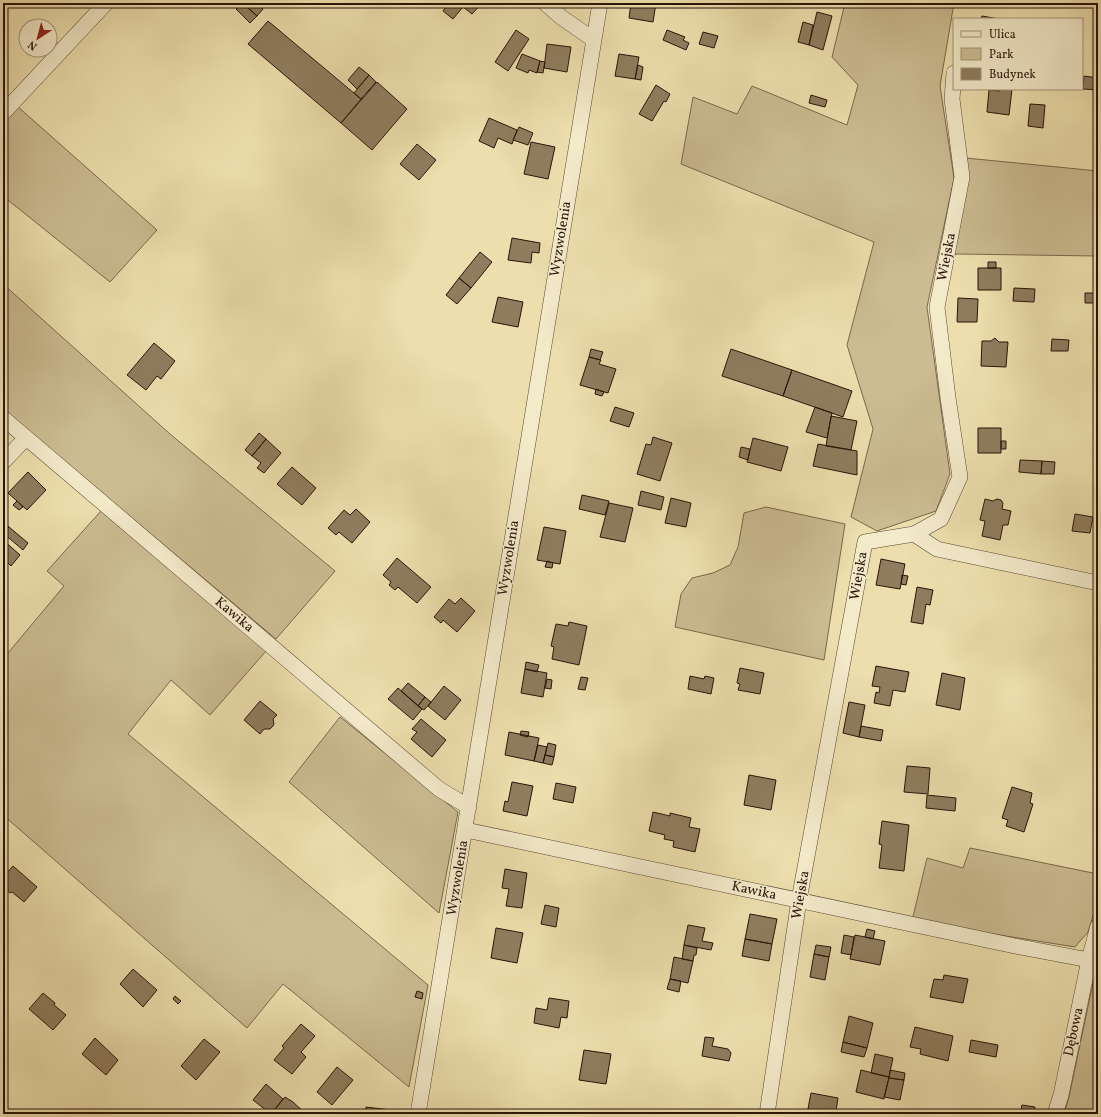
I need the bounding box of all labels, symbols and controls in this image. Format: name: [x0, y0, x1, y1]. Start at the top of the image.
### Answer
north arrow: [18, 18, 58, 58]
legend: [953, 18, 1083, 90]
text: Ulica: [989, 27, 1016, 43]
text: N: [25, 36, 41, 53]
text: Park: [989, 47, 1014, 63]
text: Budynek: [989, 67, 1036, 83]
street label: Wyzwolenia: [546, 200, 576, 278]
street label: Wiejska: [933, 231, 961, 283]
street label: Wyzwolenia: [494, 519, 524, 597]
street label: Wiejska: [845, 550, 873, 602]
street label: Kawika: [210, 593, 258, 637]
street label: Wyzwolenia: [443, 839, 473, 917]
street label: Wiejska: [787, 869, 815, 921]
street label: Kawika: [730, 877, 778, 905]
street label: Dębowa: [1060, 1006, 1088, 1058]

